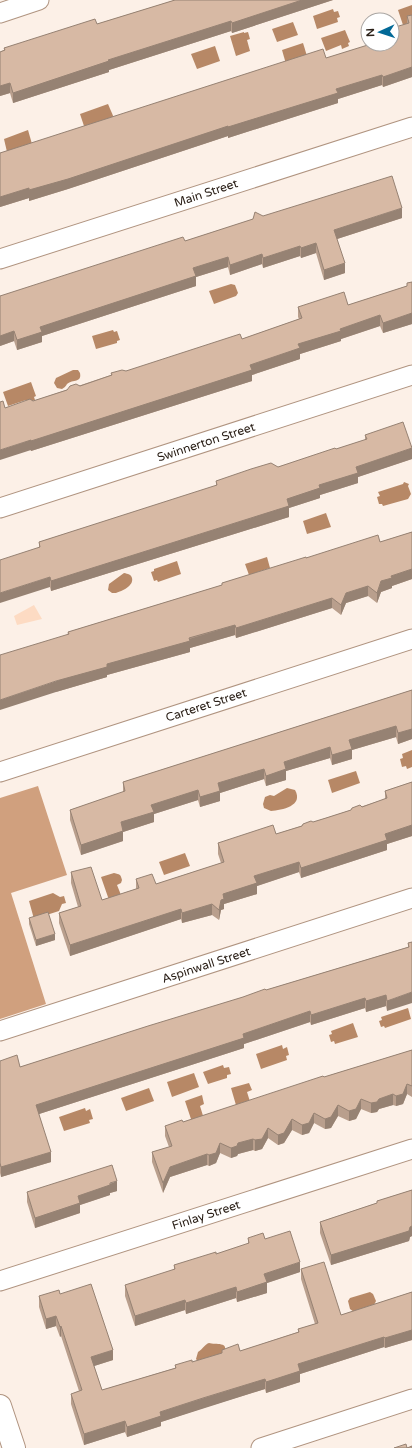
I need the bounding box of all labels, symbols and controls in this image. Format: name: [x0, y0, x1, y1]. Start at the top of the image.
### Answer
north arrow: [360, 12, 400, 52]
text: N: [364, 28, 377, 37]
street label: Main Street: [172, 176, 240, 210]
street label: Swinnerton Street: [155, 419, 257, 464]
street label: Carteret Street: [164, 685, 249, 725]
street label: Aspinwall Street: [160, 944, 252, 986]
street label: Finlay Street: [170, 1197, 242, 1233]

